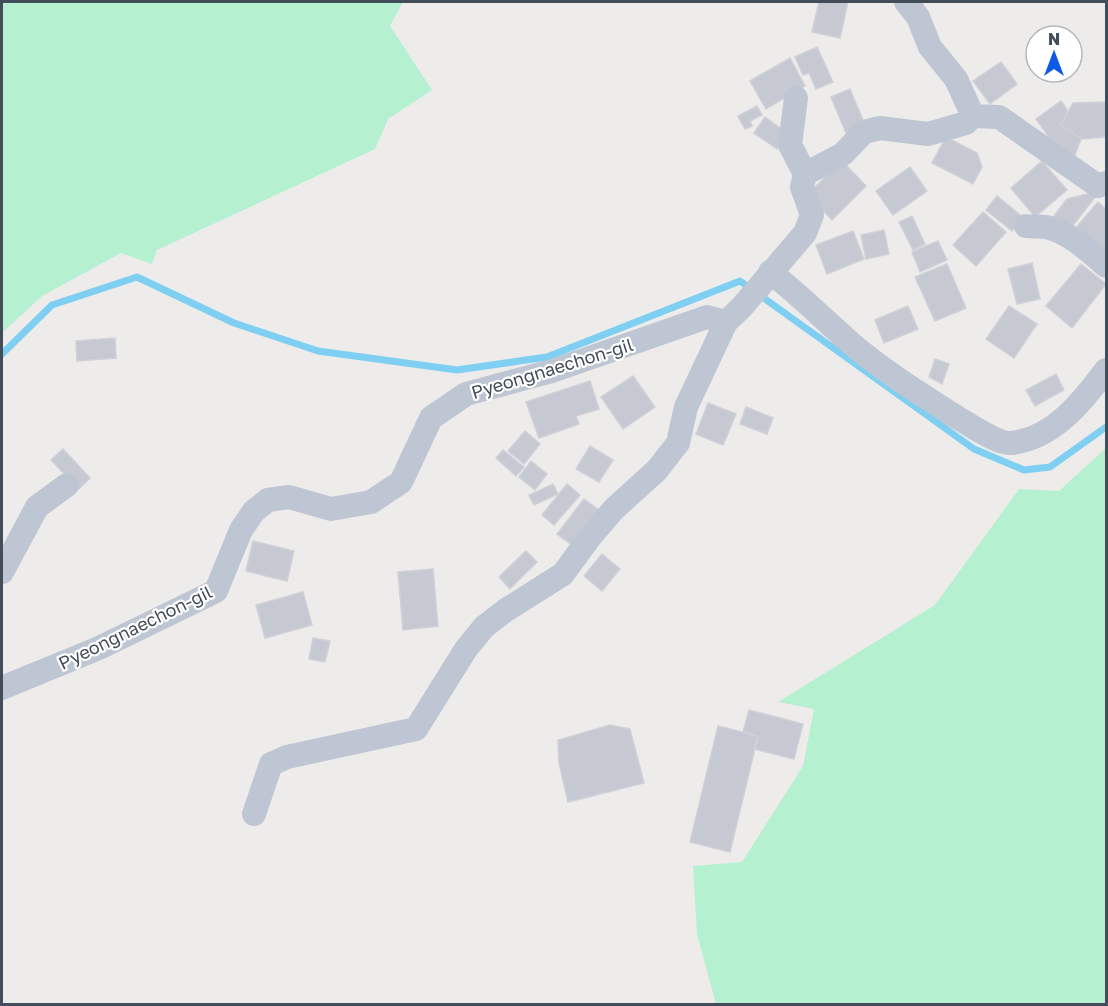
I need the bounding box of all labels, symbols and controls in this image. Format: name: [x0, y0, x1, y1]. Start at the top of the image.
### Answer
north arrow: [1024, 24, 1084, 84]
text: N: [1048, 29, 1060, 49]
street label: Pyeongnaechon-gil: [468, 333, 636, 403]
street label: Pyeongnaechon-gil: [55, 580, 216, 674]

